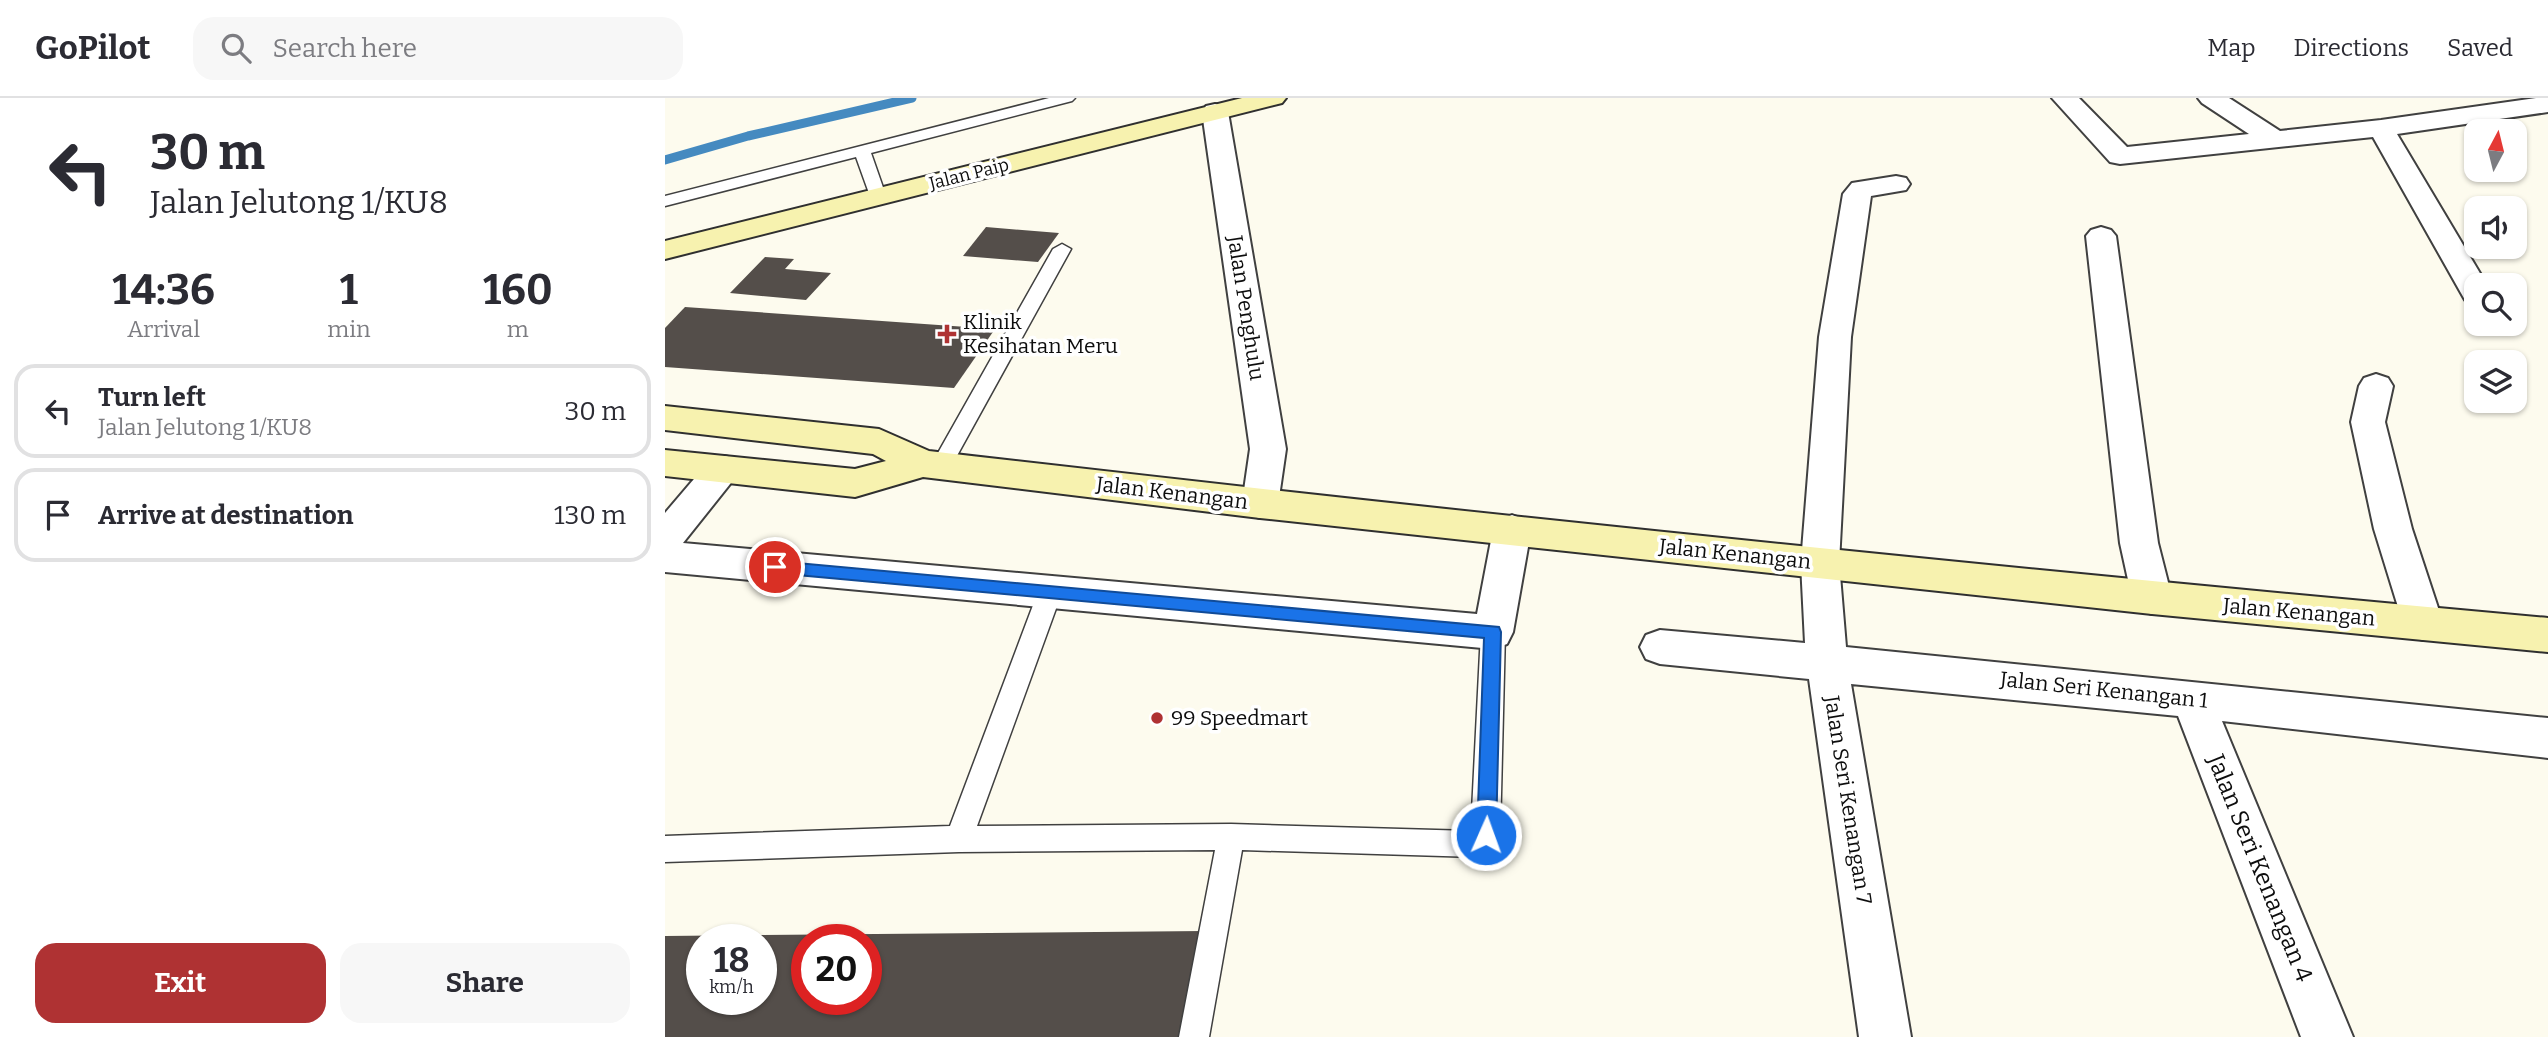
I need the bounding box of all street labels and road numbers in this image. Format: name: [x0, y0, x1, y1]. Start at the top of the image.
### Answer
street label: Jalan Paip: [926, 153, 1011, 195]
street label: Jalan Penghulu: [1222, 233, 1270, 382]
street label: Jalan Kenangan: [1094, 471, 1249, 515]
street label: Jalan Kenangan: [1657, 533, 1812, 575]
street label: Jalan Kenangan: [2221, 592, 2376, 632]
street label: Jalan Seri Kenangan 1: [1998, 666, 2210, 714]
street label: Jalan Seri Kenangan 7: [1819, 693, 1877, 906]
street label: Jalan Seri Kenangan 4: [2201, 749, 2318, 986]

